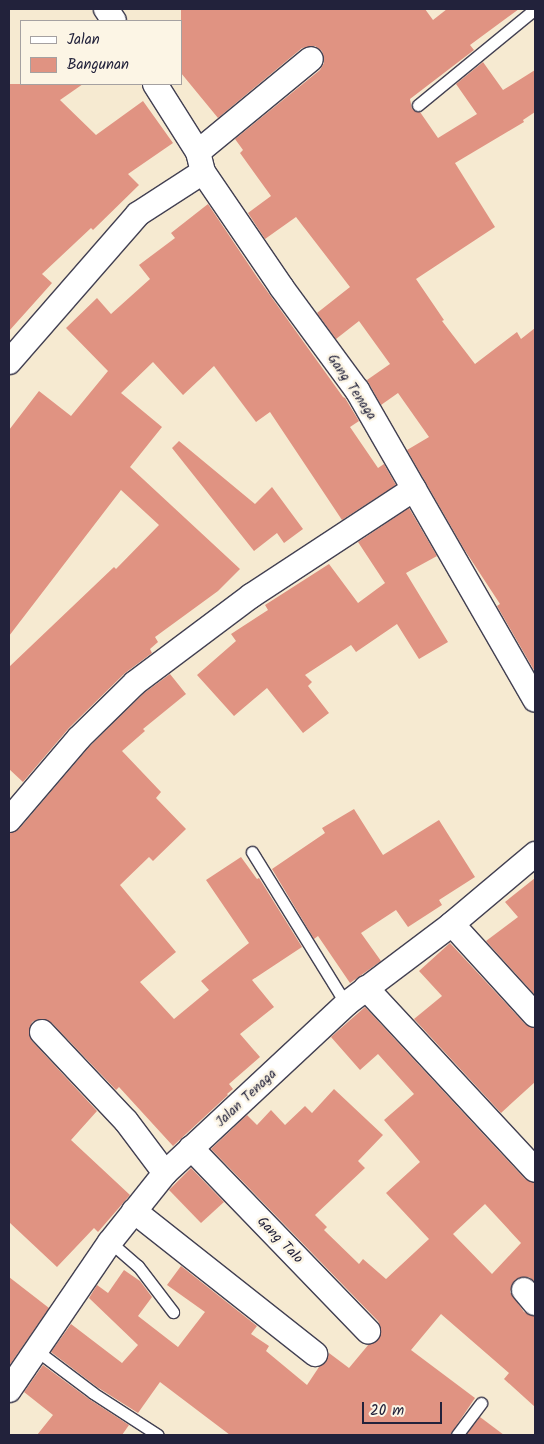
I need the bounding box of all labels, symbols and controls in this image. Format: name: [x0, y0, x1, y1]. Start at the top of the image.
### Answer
legend: [20, 20, 182, 85]
text: Jalan: [67, 28, 100, 52]
text: Bangunan: [67, 53, 129, 77]
street label: Gang Tenaga: [324, 351, 380, 423]
street label: Jalan Tenaga: [212, 1066, 280, 1130]
street label: Gang Talo: [254, 1213, 306, 1267]
scale bar: [364, 1392, 444, 1424]
text: 20 m: [370, 1399, 404, 1423]

